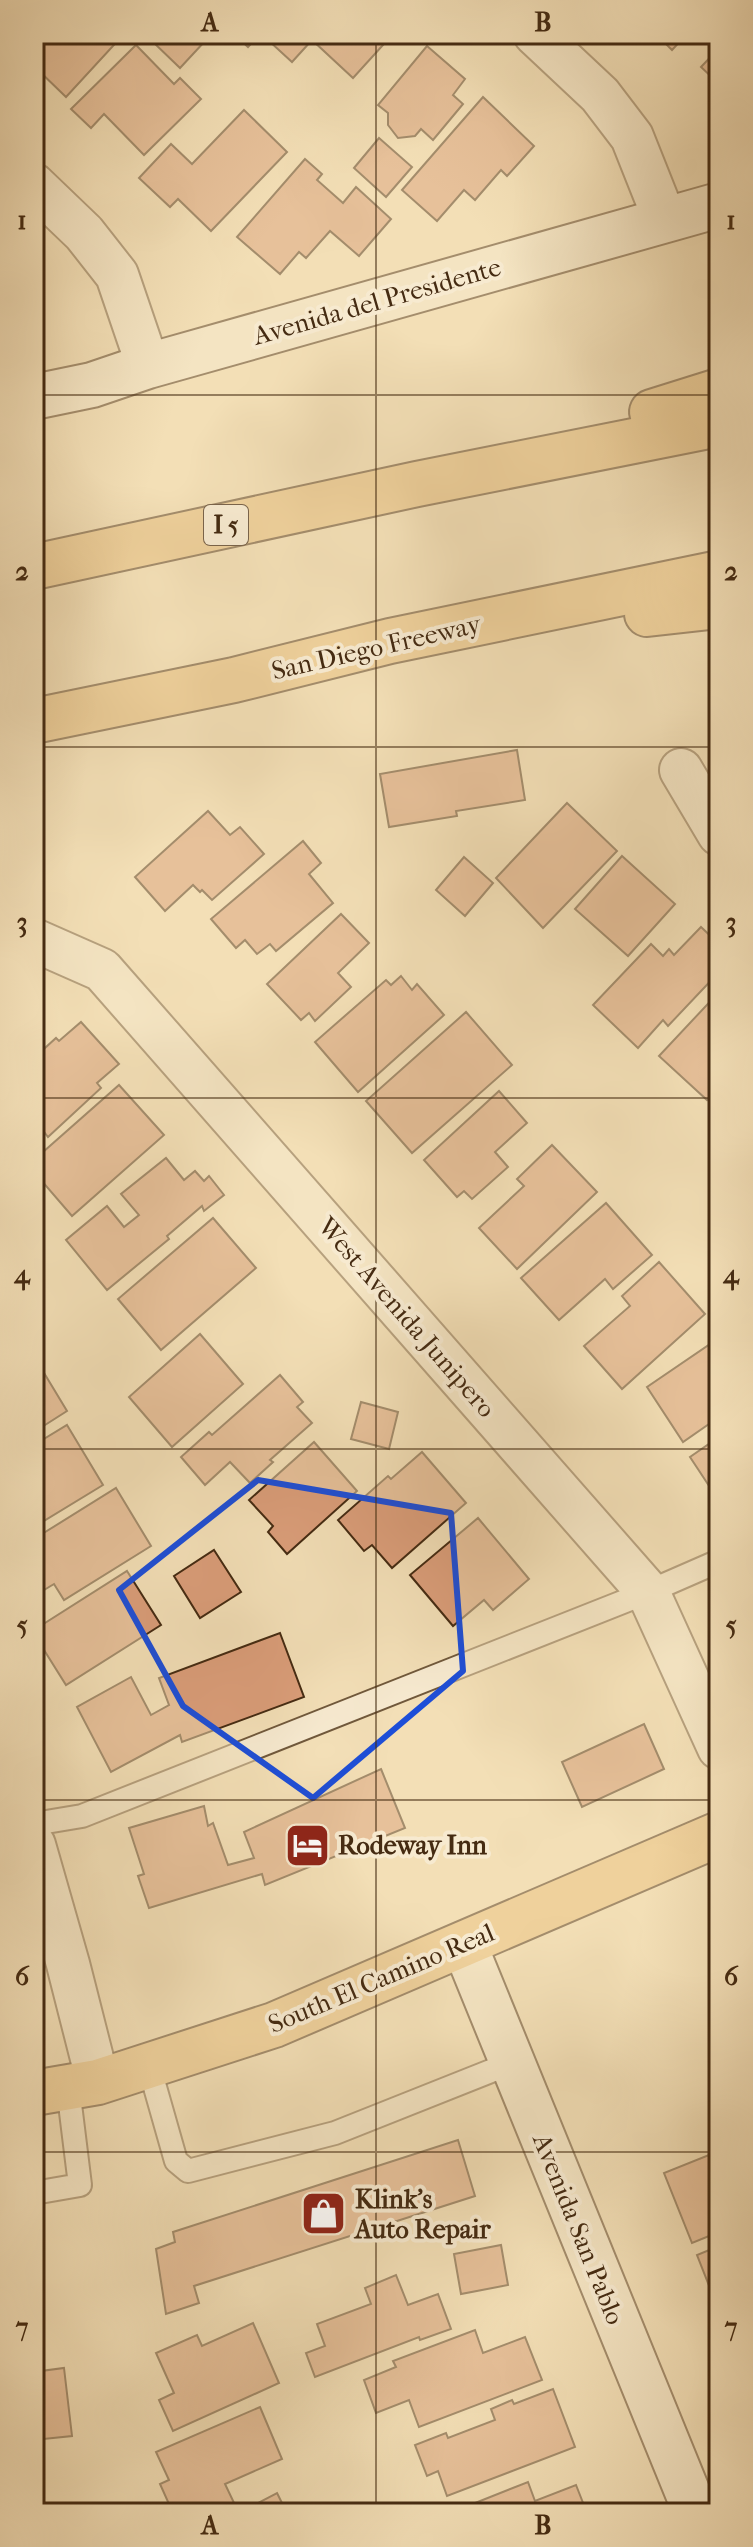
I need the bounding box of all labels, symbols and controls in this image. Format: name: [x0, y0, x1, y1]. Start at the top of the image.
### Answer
text: A: [200, 7, 220, 38]
text: B: [535, 7, 552, 38]
text: 1: [17, 205, 27, 236]
text: 1: [726, 205, 736, 236]
street label: Avenida del Presidente: [249, 251, 505, 352]
road number: I 5: [204, 505, 248, 545]
text: 2: [15, 556, 29, 587]
text: 2: [724, 556, 738, 587]
street label: San Diego Freeway: [268, 608, 485, 687]
text: 3: [17, 907, 27, 938]
text: 3: [726, 907, 736, 938]
street label: West Avenida Junipero: [311, 1210, 502, 1424]
text: 4: [13, 1259, 31, 1291]
text: 4: [722, 1259, 740, 1291]
text: 5: [16, 1610, 28, 1641]
text: 5: [725, 1610, 737, 1641]
hotel icon: Rodeway Inn: [283, 1821, 331, 1869]
place label: Rodeway Inn: [338, 1830, 488, 1861]
street label: South El Camino Real: [264, 1917, 499, 2040]
text: 6: [15, 1961, 30, 1992]
text: 6: [724, 1961, 739, 1992]
street label: Avenida San Pablo: [526, 2128, 631, 2329]
place label: Klink's Auto Repair: [353, 2184, 491, 2245]
shop icon: Klink's Auto Repair: [300, 2190, 348, 2238]
text: 7: [15, 2312, 29, 2343]
text: 7: [724, 2312, 738, 2343]
text: A: [200, 2510, 220, 2541]
text: B: [535, 2510, 552, 2541]

